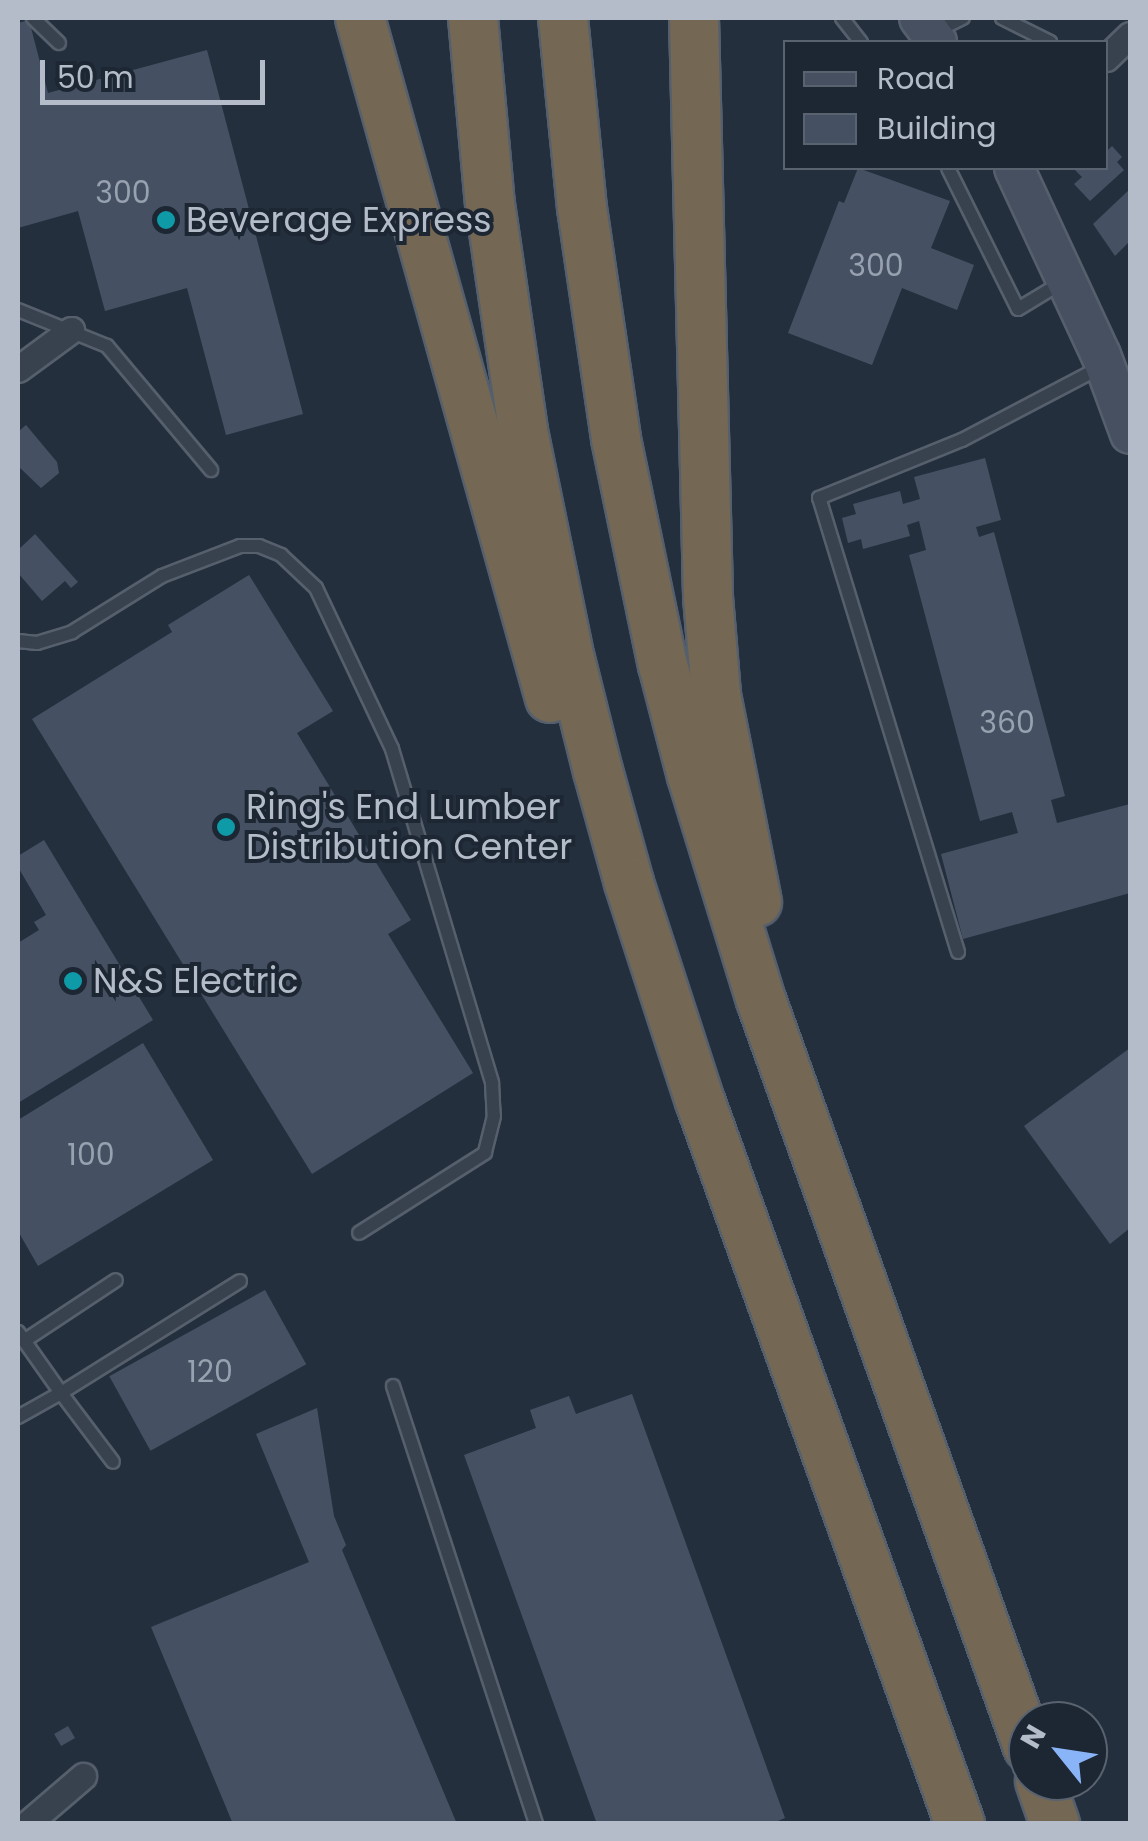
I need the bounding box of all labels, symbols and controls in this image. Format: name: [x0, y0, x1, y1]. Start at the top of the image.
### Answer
scale bar: [45, 40, 270, 102]
legend: [783, 40, 1108, 170]
text: 50 m: [57, 56, 134, 99]
text: Road: [877, 57, 955, 100]
text: Building: [877, 107, 997, 150]
house number: 300: [95, 175, 151, 211]
place label: Beverage Express: [186, 199, 492, 241]
marker: Beverage Express: [155, 209, 177, 231]
house number: 300: [848, 248, 904, 284]
house number: 360: [979, 705, 1035, 741]
place label: Ring's End Lumber Distribution Center: [246, 786, 572, 868]
marker: Ring's End Lumber Distribution Center: [215, 816, 237, 838]
place label: N&S Electric: [93, 960, 299, 1002]
marker: N&S Electric: [62, 970, 84, 992]
house number: 100: [67, 1137, 115, 1173]
house number: 120: [187, 1354, 233, 1390]
north arrow: [1008, 1701, 1108, 1801]
text: N: [1011, 1718, 1055, 1756]

